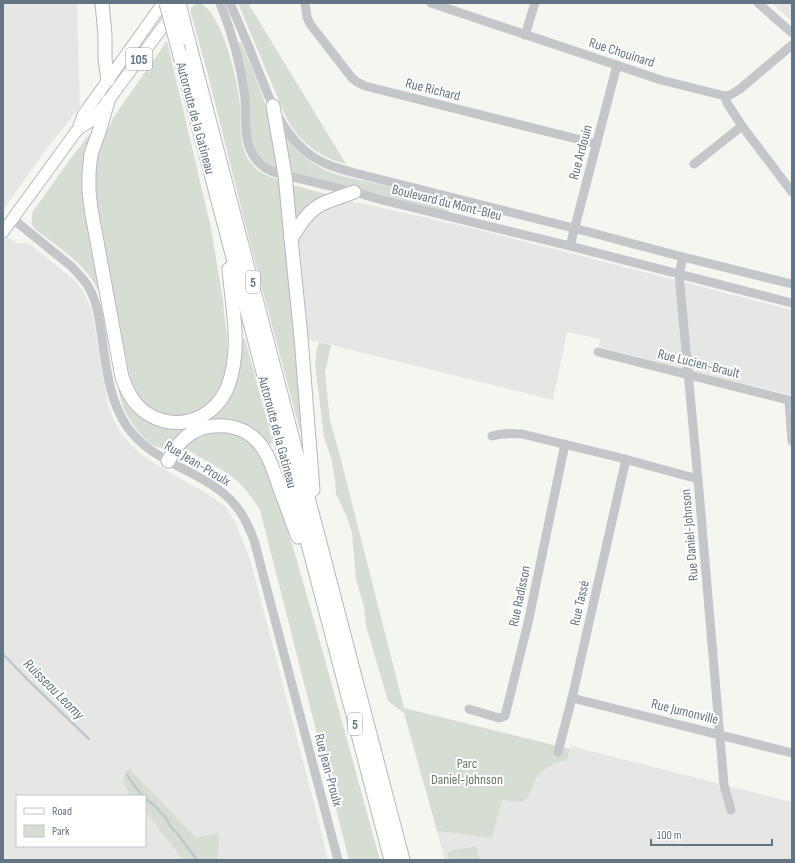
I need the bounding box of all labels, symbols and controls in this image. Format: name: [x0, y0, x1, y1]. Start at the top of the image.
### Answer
street label: Rue Chouinard: [587, 34, 657, 71]
road number: 105: [126, 48, 152, 70]
street label: Autoroute de la Gatineau: [172, 59, 219, 176]
street label: Rue Richard: [404, 74, 462, 105]
street label: Rue Ardouin: [565, 123, 596, 182]
street label: Boulevard du Mont-Bleu: [390, 181, 504, 224]
road number: 5: [246, 271, 260, 293]
street label: Rue Lucien-Brault: [656, 345, 742, 382]
street label: Autoroute de la Gatineau: [254, 373, 301, 490]
street label: Rue Jean-Proulx: [161, 437, 235, 490]
street label: Rue Daniel-Johnson: [677, 488, 702, 582]
street label: Rue Radisson: [505, 564, 534, 628]
street label: Rue Tassé: [566, 579, 593, 627]
water label: Ruisseau Leamy: [19, 655, 89, 725]
street label: Rue Jumonville: [650, 695, 720, 728]
road number: 5: [348, 713, 362, 735]
street label: Rue Jean-Proulx: [311, 732, 347, 809]
park label: Parc Daniel-Johnson: [431, 755, 503, 788]
legend: [16, 795, 146, 847]
text: Road: [52, 804, 72, 819]
scale bar: [651, 821, 772, 847]
text: Park: [52, 824, 70, 839]
text: 100 m: [657, 828, 682, 843]

